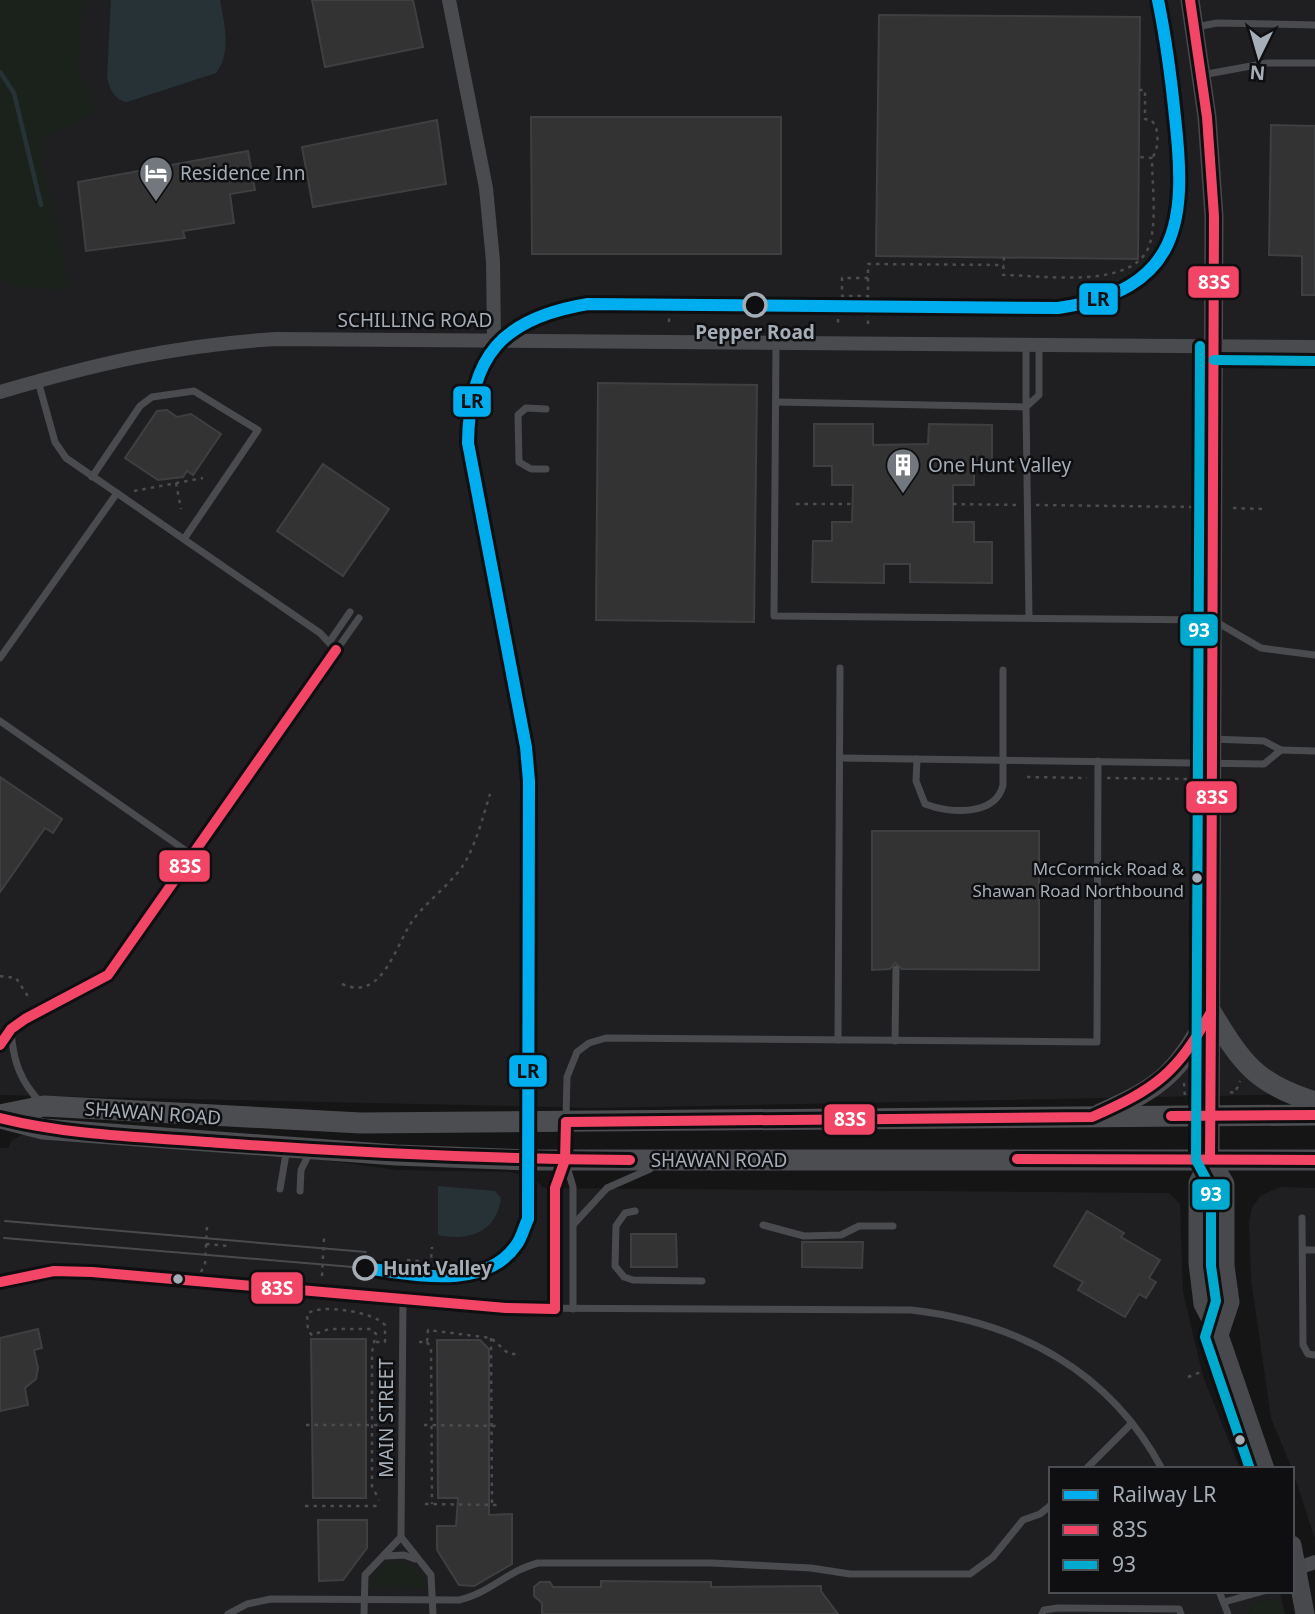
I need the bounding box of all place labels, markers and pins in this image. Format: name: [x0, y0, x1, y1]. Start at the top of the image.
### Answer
hotel icon: Residence Inn: [137, 154, 175, 203]
place label: Residence Inn: [180, 160, 305, 186]
marker: Pepper Road: [743, 293, 767, 317]
place label: Pepper Road: [695, 319, 815, 345]
building icon: One Hunt Valley: [884, 446, 922, 495]
place label: One Hunt Valley: [928, 452, 1071, 478]
place label: McCormick Road & Shawan Road Northbound: [972, 857, 1185, 902]
marker: McCormick Road & Shawan Road Northbound: [1190, 871, 1204, 885]
place label: Hunt Valley: [383, 1255, 492, 1281]
marker: Hunt Valley: [353, 1256, 377, 1280]
unlabelled marker: [171, 1272, 185, 1286]
unlabelled marker: [1233, 1433, 1247, 1447]

